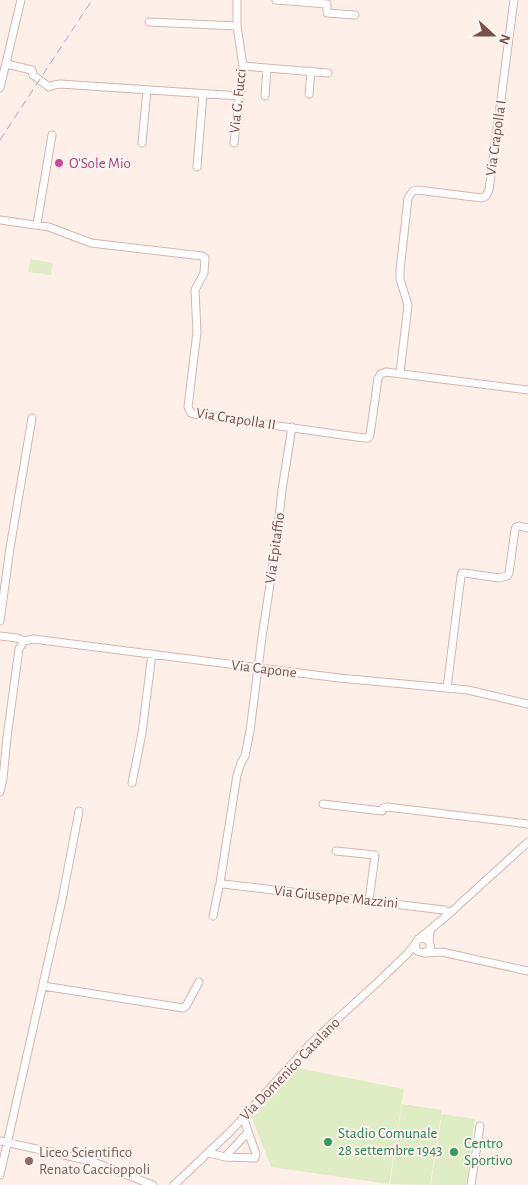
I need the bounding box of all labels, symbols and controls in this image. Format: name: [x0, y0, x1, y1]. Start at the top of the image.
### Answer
north arrow: [468, 10, 518, 60]
text: N: [496, 32, 512, 46]
street label: Via G. Fucci: [227, 68, 249, 134]
street label: Via Crapolla I: [483, 99, 509, 177]
place label: O'Sole Mio: [69, 156, 131, 171]
marker: O'Sole Mio: [53, 157, 65, 169]
street label: Via Crapolla II: [195, 405, 277, 433]
street label: Via Epitaffio: [263, 511, 287, 585]
street label: Via Capone: [230, 658, 298, 680]
street label: Via Giuseppe Mazzini: [273, 883, 399, 911]
street label: Via Domenico Catalano: [237, 1015, 343, 1123]
place label: Stadio Comunale 28 settembre 1943: [338, 1126, 443, 1158]
marker: Stadio Comunale 28 settembre 1943: [322, 1136, 334, 1148]
place label: Centro Sportivo: [464, 1136, 513, 1168]
place label: Liceo Scientifico Renato Caccioppoli: [39, 1145, 150, 1177]
marker: Centro Sportivo: [448, 1146, 460, 1158]
marker: Liceo Scientifico Renato Caccioppoli: [23, 1155, 35, 1167]

